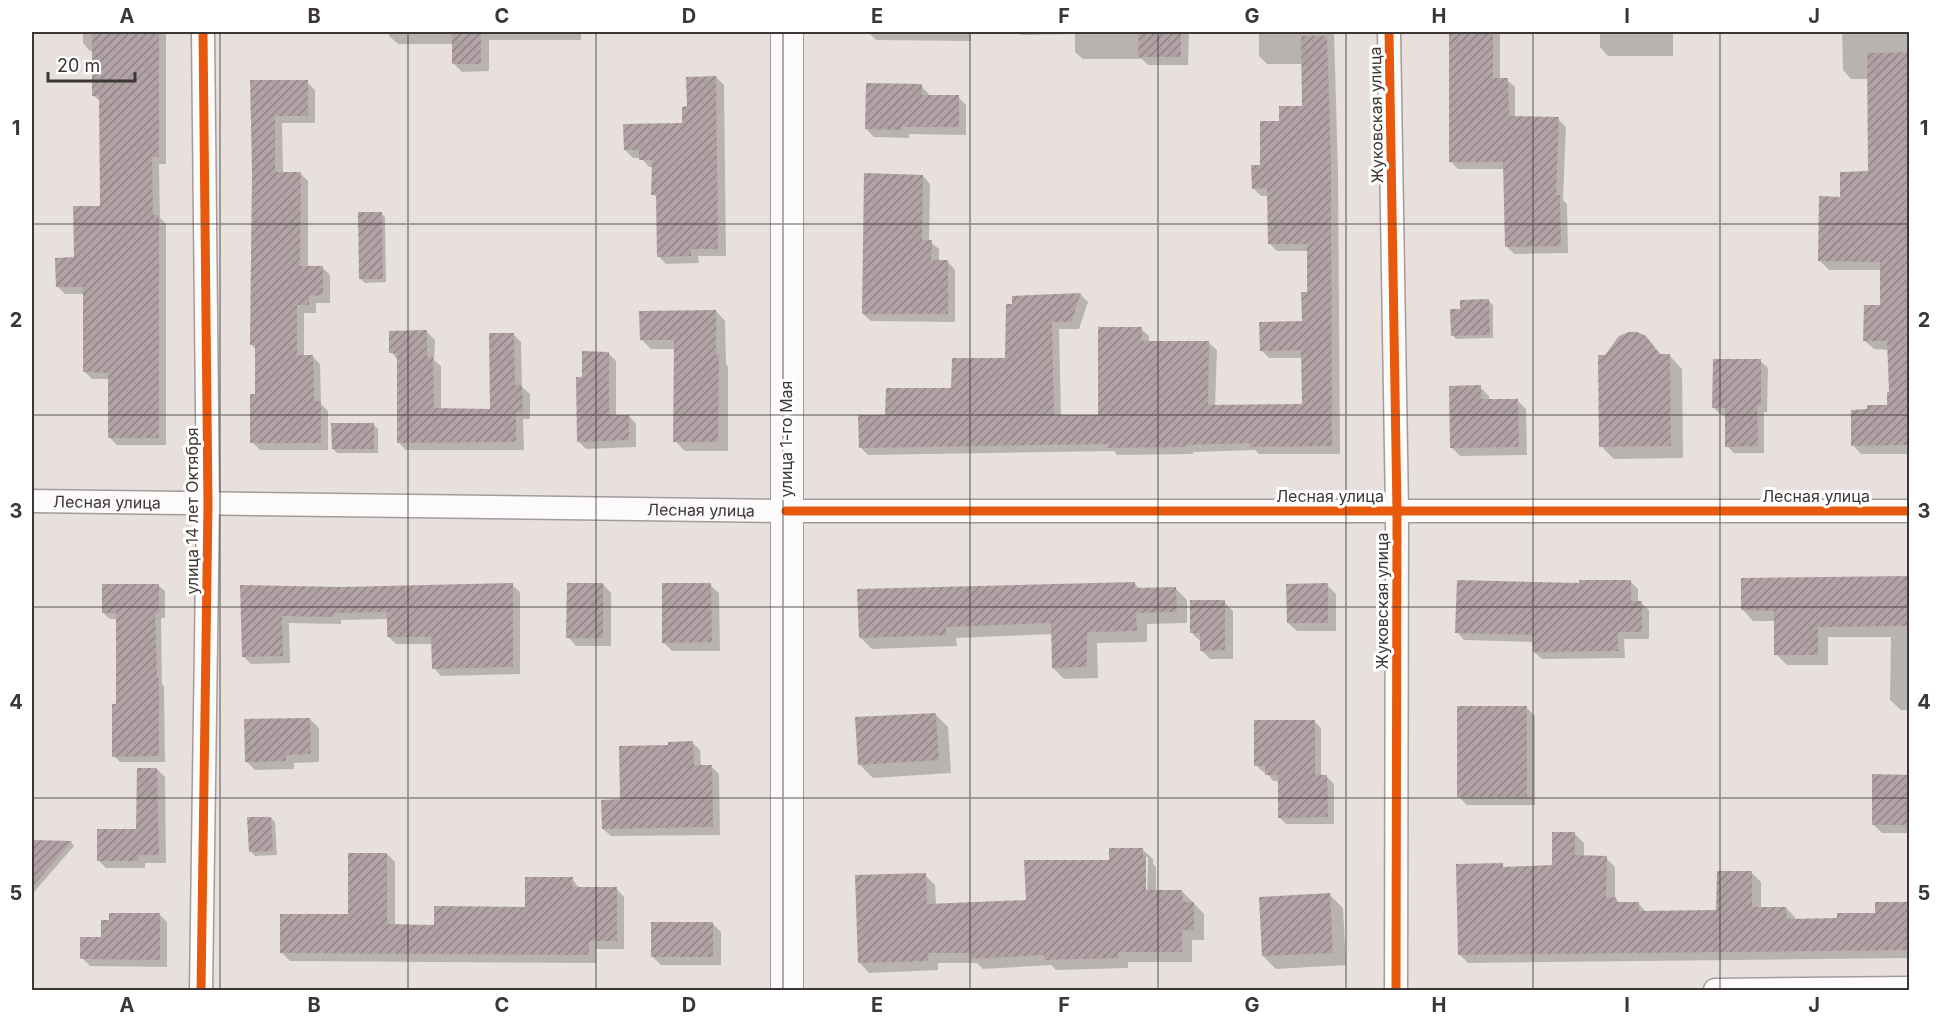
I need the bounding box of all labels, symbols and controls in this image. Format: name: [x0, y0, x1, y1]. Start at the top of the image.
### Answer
text: A: [120, 4, 135, 28]
text: B: [307, 4, 321, 28]
text: C: [495, 4, 509, 28]
text: D: [682, 4, 696, 28]
text: E: [871, 4, 883, 28]
text: F: [1058, 4, 1070, 28]
text: G: [1244, 4, 1260, 28]
text: H: [1432, 4, 1446, 28]
text: I: [1624, 4, 1630, 28]
text: J: [1808, 4, 1820, 28]
scale bar: [48, 45, 135, 83]
street label: Жуковская улица: [1365, 46, 1387, 184]
text: 20 m: [57, 55, 100, 76]
text: 1: [12, 116, 20, 140]
text: 1: [1920, 116, 1928, 140]
text: 2: [10, 308, 22, 332]
text: 2: [1918, 308, 1930, 332]
street label: улица 1-го Мая: [776, 381, 796, 497]
street label: улица 14 лет Октября: [182, 427, 202, 595]
street label: Лесная улица: [1276, 486, 1384, 506]
street label: Лесная улица: [1762, 486, 1870, 506]
street label: Лесная улица: [53, 491, 161, 513]
text: 3: [10, 499, 22, 523]
street label: Лесная улица: [647, 499, 755, 521]
text: 3: [1918, 499, 1930, 523]
street label: Жуковская улица: [1372, 533, 1392, 669]
text: 4: [9, 690, 23, 714]
text: 4: [1917, 690, 1931, 714]
text: 5: [10, 881, 22, 905]
text: 5: [1918, 881, 1930, 905]
text: A: [120, 993, 135, 1017]
text: B: [307, 993, 321, 1017]
text: C: [495, 993, 509, 1017]
text: D: [682, 993, 696, 1017]
text: E: [871, 993, 883, 1017]
text: F: [1058, 993, 1070, 1017]
text: G: [1244, 993, 1260, 1017]
text: H: [1432, 993, 1446, 1017]
text: I: [1624, 993, 1630, 1017]
text: J: [1808, 993, 1820, 1017]

